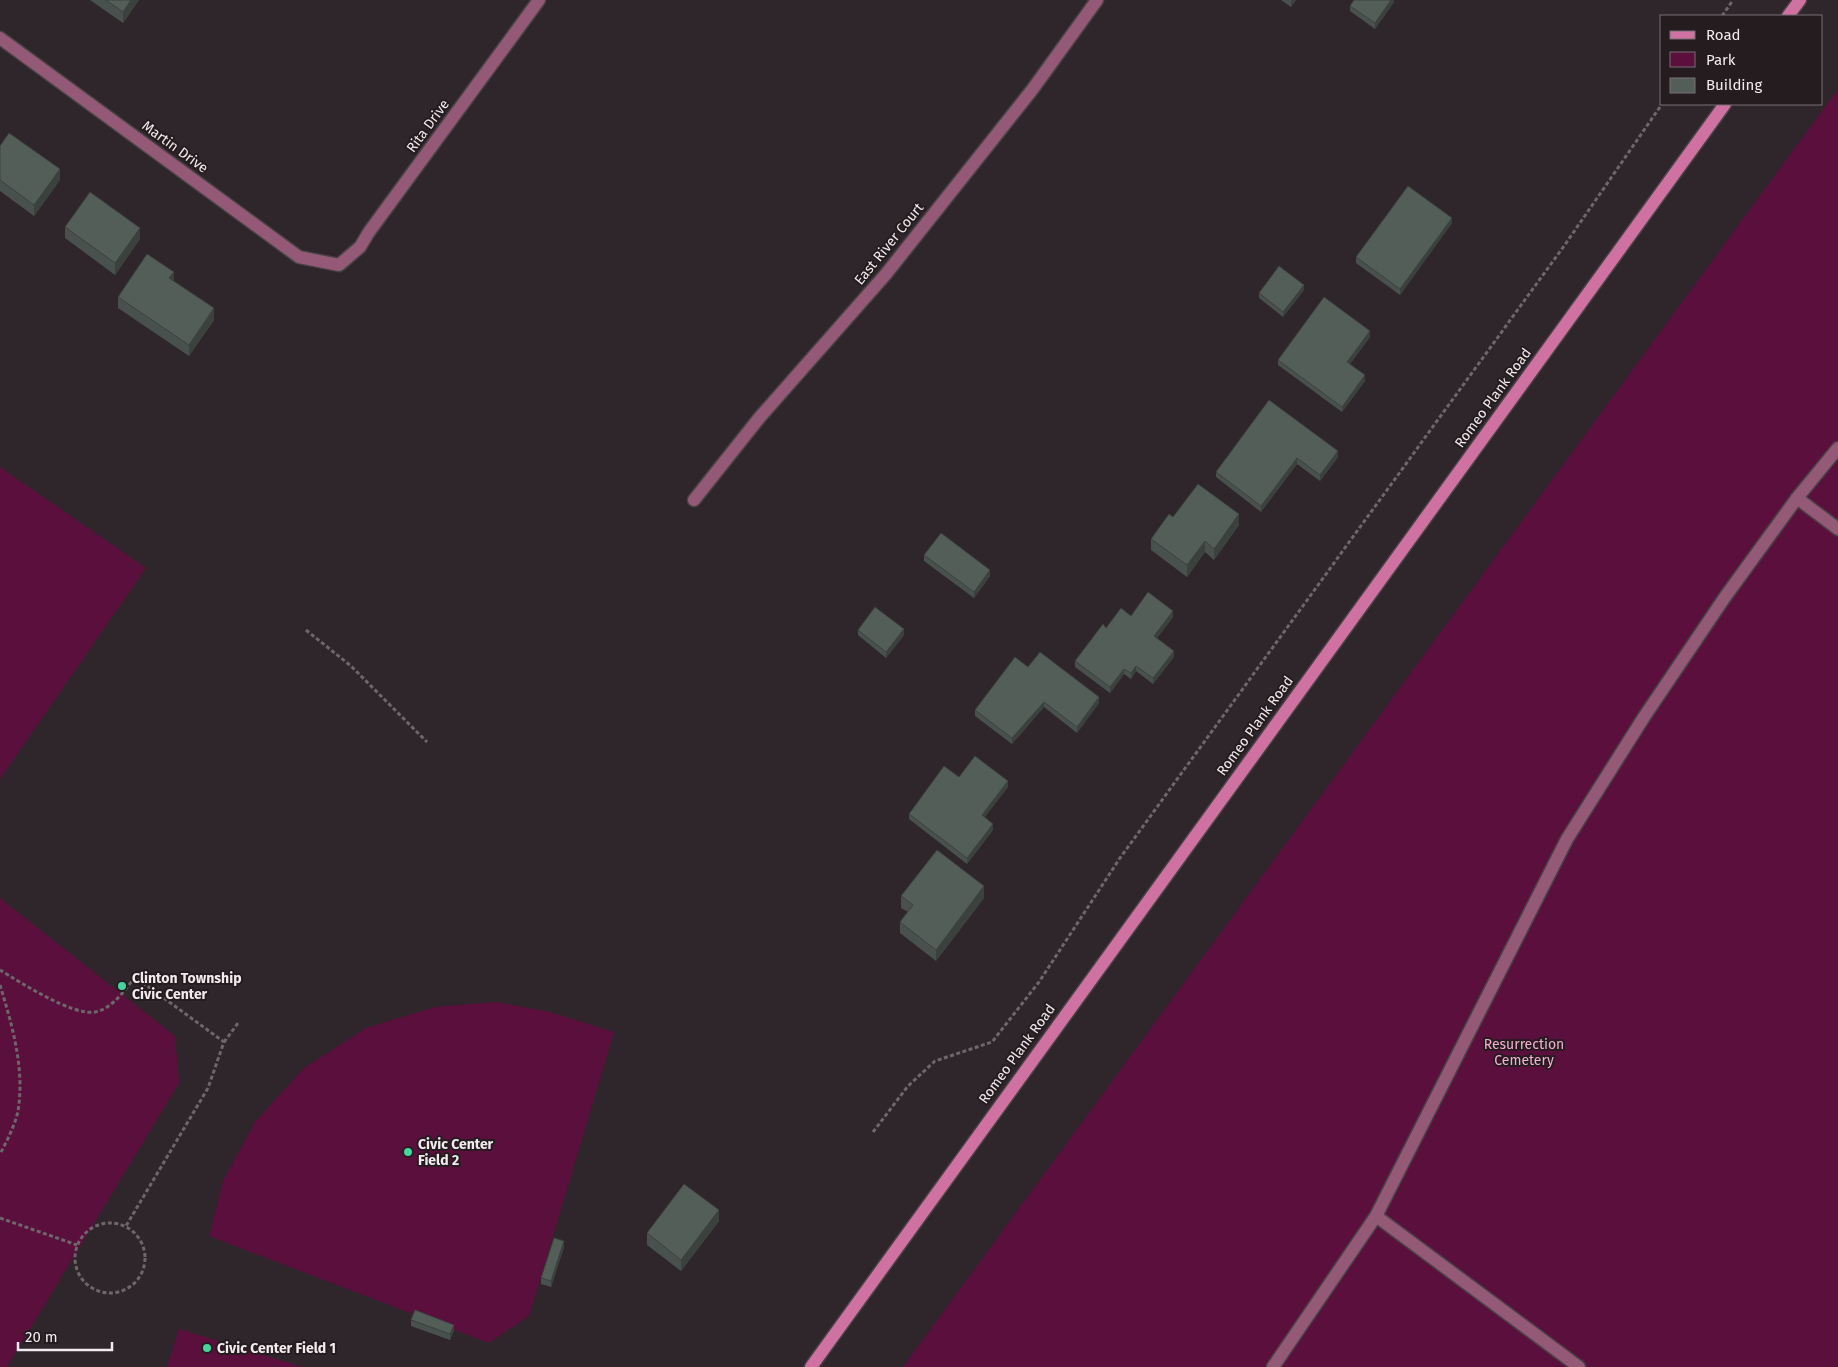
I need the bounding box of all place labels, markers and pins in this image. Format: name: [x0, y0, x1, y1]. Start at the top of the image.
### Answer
place label: Clinton Township Civic Center: [132, 970, 242, 1003]
marker: Clinton Township Civic Center: [116, 980, 128, 992]
place label: Civic Center Field 2: [418, 1136, 494, 1169]
marker: Civic Center Field 2: [402, 1146, 414, 1158]
place label: Civic Center Field 1: [217, 1340, 336, 1357]
marker: Civic Center Field 1: [201, 1342, 213, 1354]

